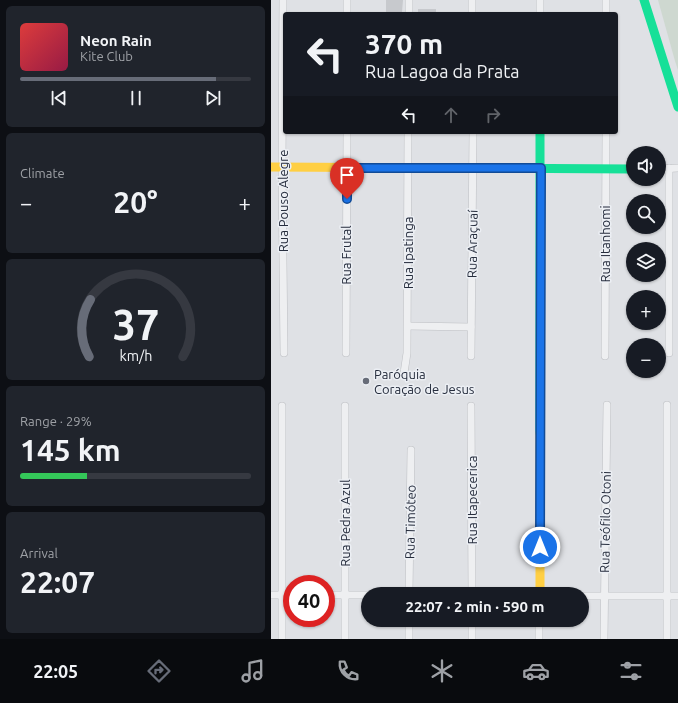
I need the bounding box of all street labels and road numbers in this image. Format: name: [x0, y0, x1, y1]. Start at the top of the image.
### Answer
street label: Rua Pouso Alegre: [276, 150, 290, 252]
street label: Rua Itanhomi: [598, 205, 612, 283]
street label: Rua Araçuaí: [464, 209, 480, 278]
street label: Rua Ipatinga: [401, 217, 415, 289]
street label: Rua Frutal: [339, 225, 353, 285]
street label: Rua Itapecerica: [465, 455, 479, 545]
street label: Rua Teófilo Otoni: [597, 471, 613, 573]
street label: Rua Pedra Azul: [338, 479, 352, 567]
street label: Rua Timóteo: [402, 485, 418, 559]

